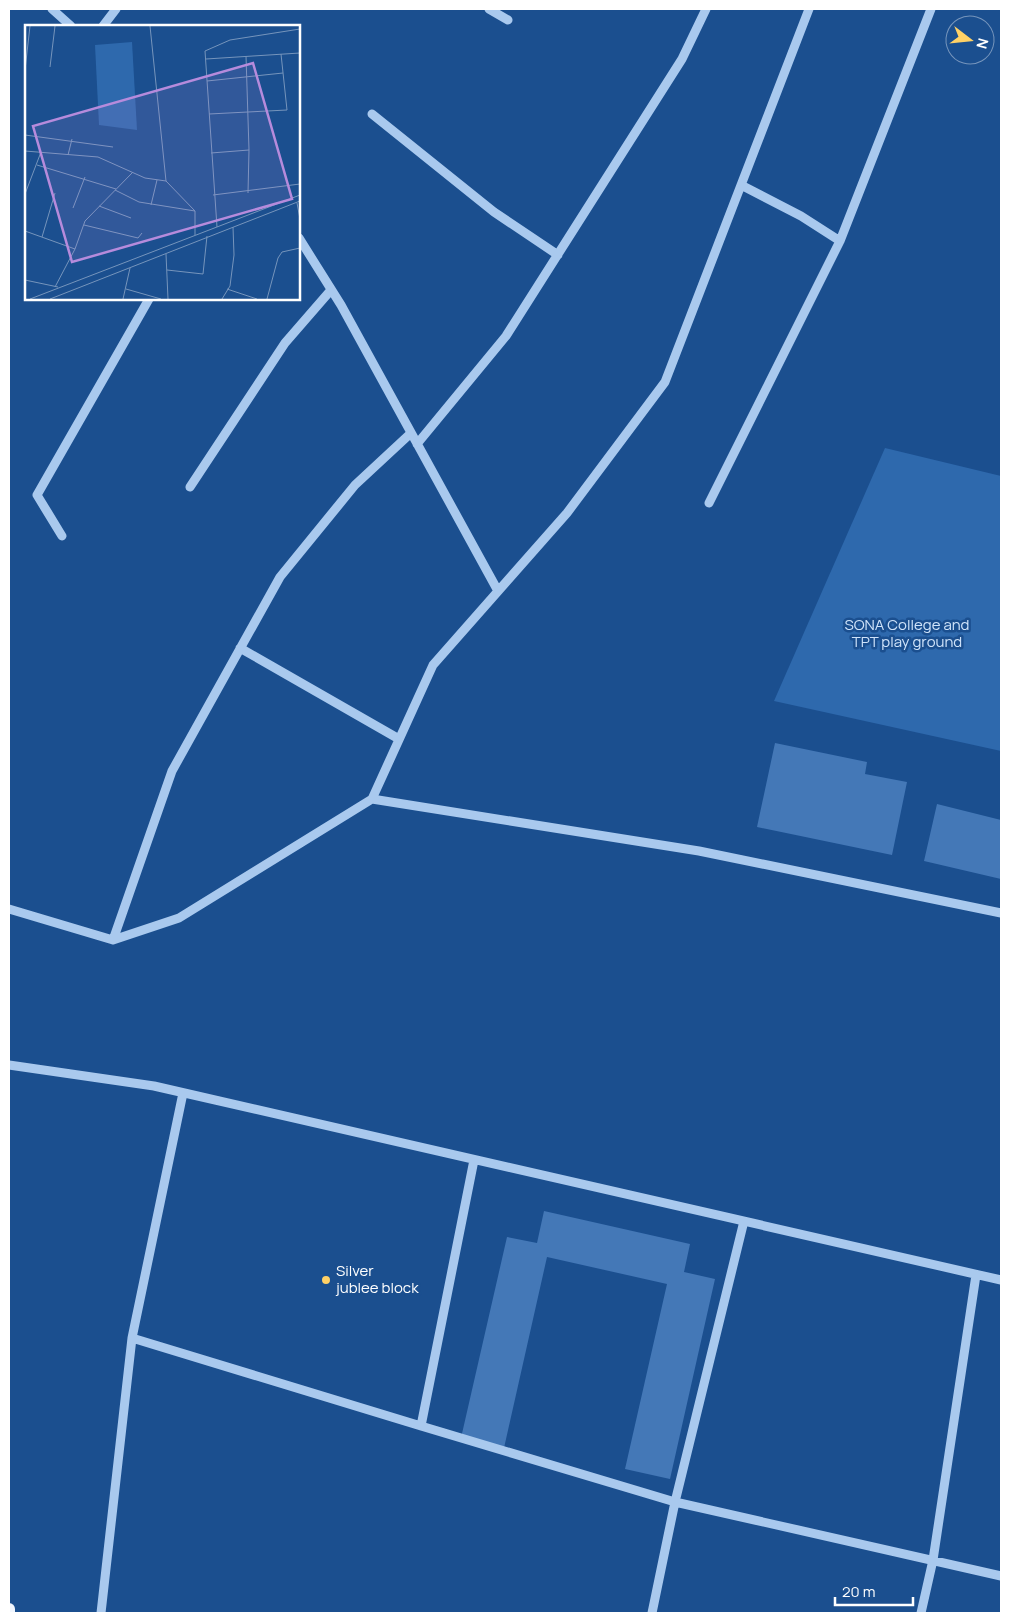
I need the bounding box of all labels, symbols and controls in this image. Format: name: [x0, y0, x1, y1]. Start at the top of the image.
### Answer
north arrow: [945, 15, 995, 65]
inset map: [25, 25, 300, 300]
text: N: [972, 36, 993, 51]
park label: SONA College and TPT play ground: [845, 614, 969, 652]
place label: Silver jublee block: [335, 1260, 419, 1298]
marker: Silver jublee block: [320, 1274, 332, 1286]
scale bar: [835, 1574, 912, 1606]
text: 20 m: [842, 1581, 875, 1602]

